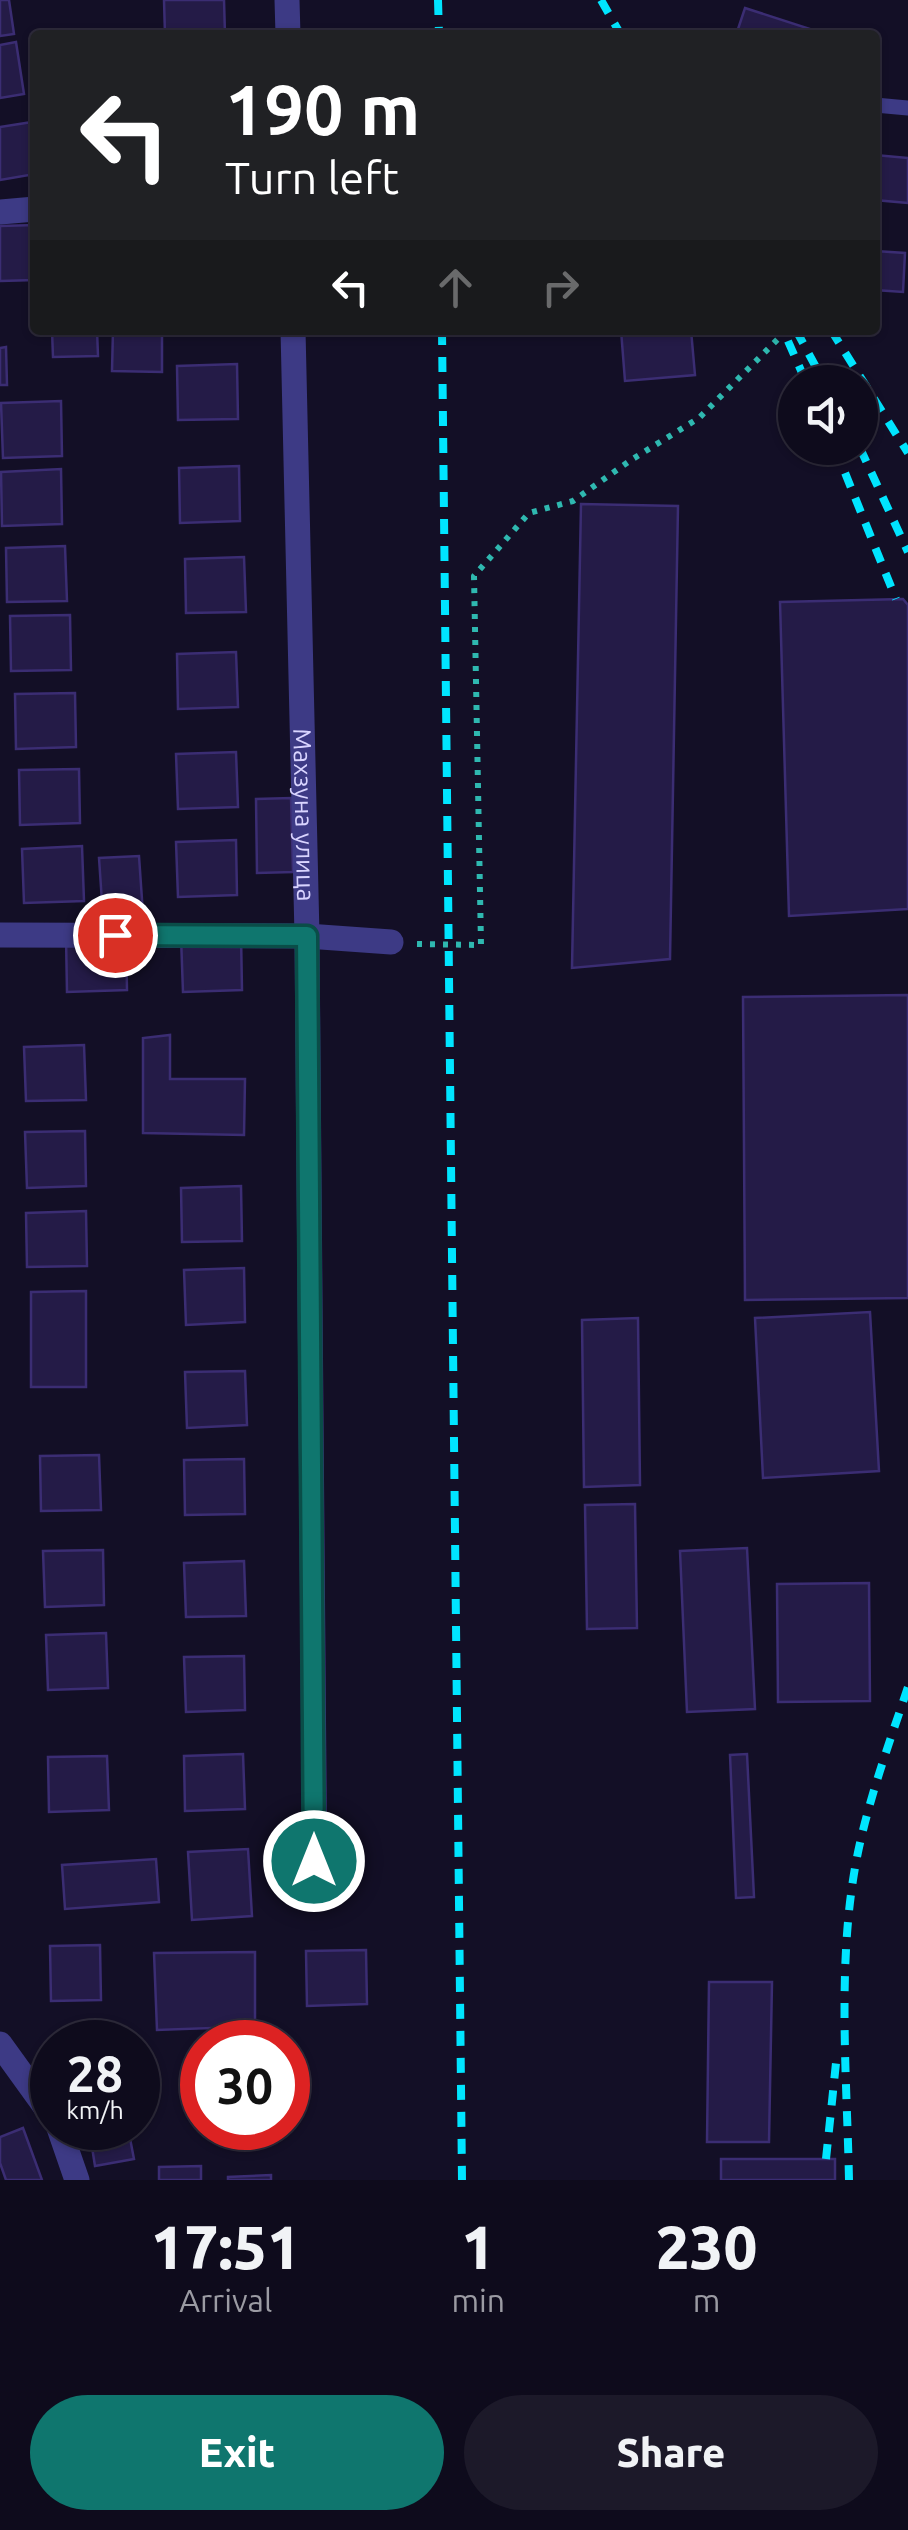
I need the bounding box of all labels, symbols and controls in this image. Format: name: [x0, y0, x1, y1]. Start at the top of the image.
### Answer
icon: left: [60, 70, 190, 200]
text: 190 m: [225, 70, 420, 148]
text: Turn left: [225, 152, 399, 203]
icon: left: [323, 260, 378, 315]
icon: ahead: [428, 260, 483, 315]
icon: right: [533, 260, 588, 315]
map controls: [778, 365, 878, 465]
button: sound: [778, 365, 878, 465]
street label: Махзуна улица: [288, 728, 320, 902]
pin: [73, 893, 158, 978]
icon: arrive: [88, 908, 143, 963]
position arrow: [262, 1809, 366, 1913]
speed limit sign: 30: [180, 2020, 310, 2150]
text: 28: [67, 2045, 123, 2101]
text: km/h: [66, 2096, 124, 2124]
text: 17:51: [151, 2213, 301, 2280]
text: 1: [461, 2213, 495, 2280]
text: 230: [656, 2213, 757, 2280]
text: Arrival: [179, 2282, 272, 2318]
text: min: [451, 2282, 505, 2318]
text: m: [693, 2282, 720, 2318]
button: Exit: [30, 2395, 444, 2510]
button: Share: [464, 2395, 878, 2510]

